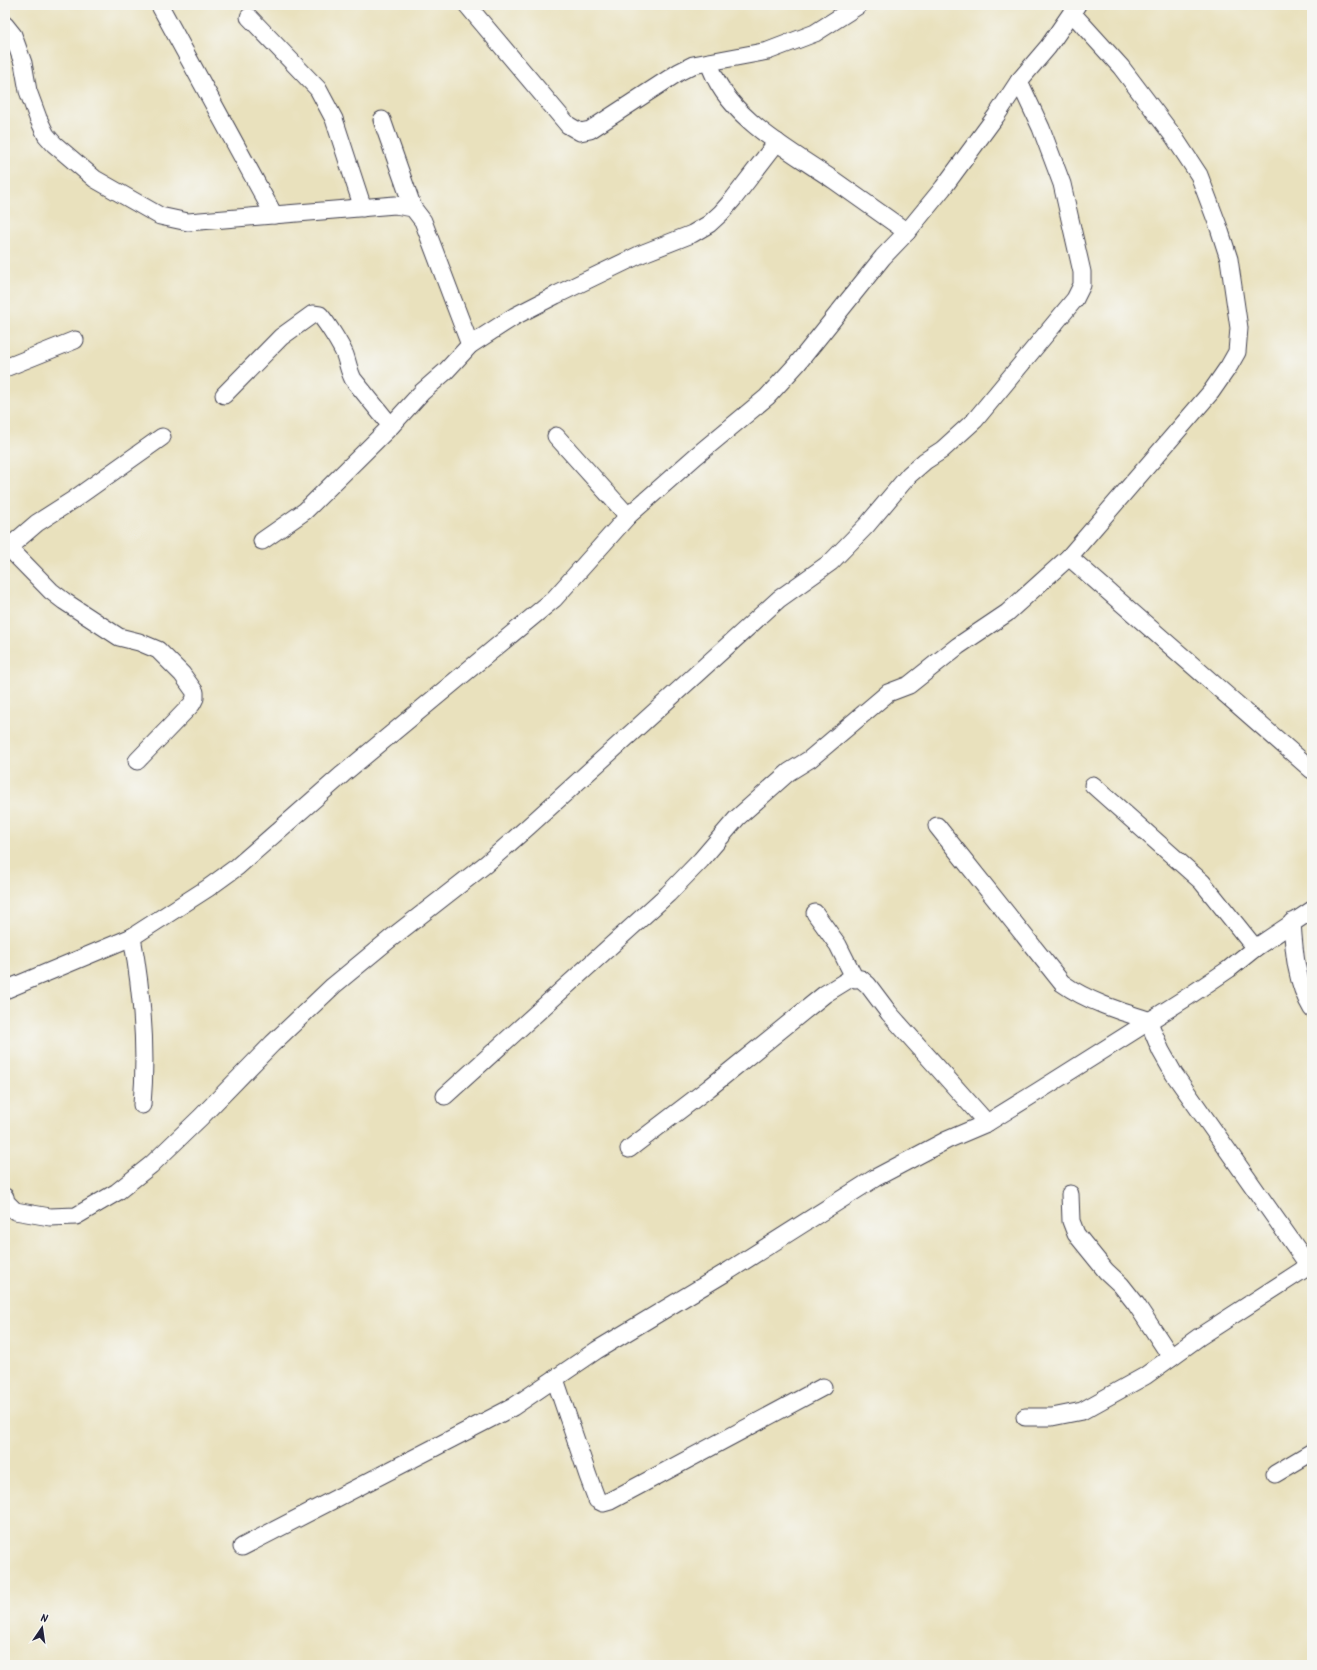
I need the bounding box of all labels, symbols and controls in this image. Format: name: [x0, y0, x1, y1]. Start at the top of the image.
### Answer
north arrow: [22, 1608, 62, 1648]
text: N: [39, 1610, 49, 1629]

